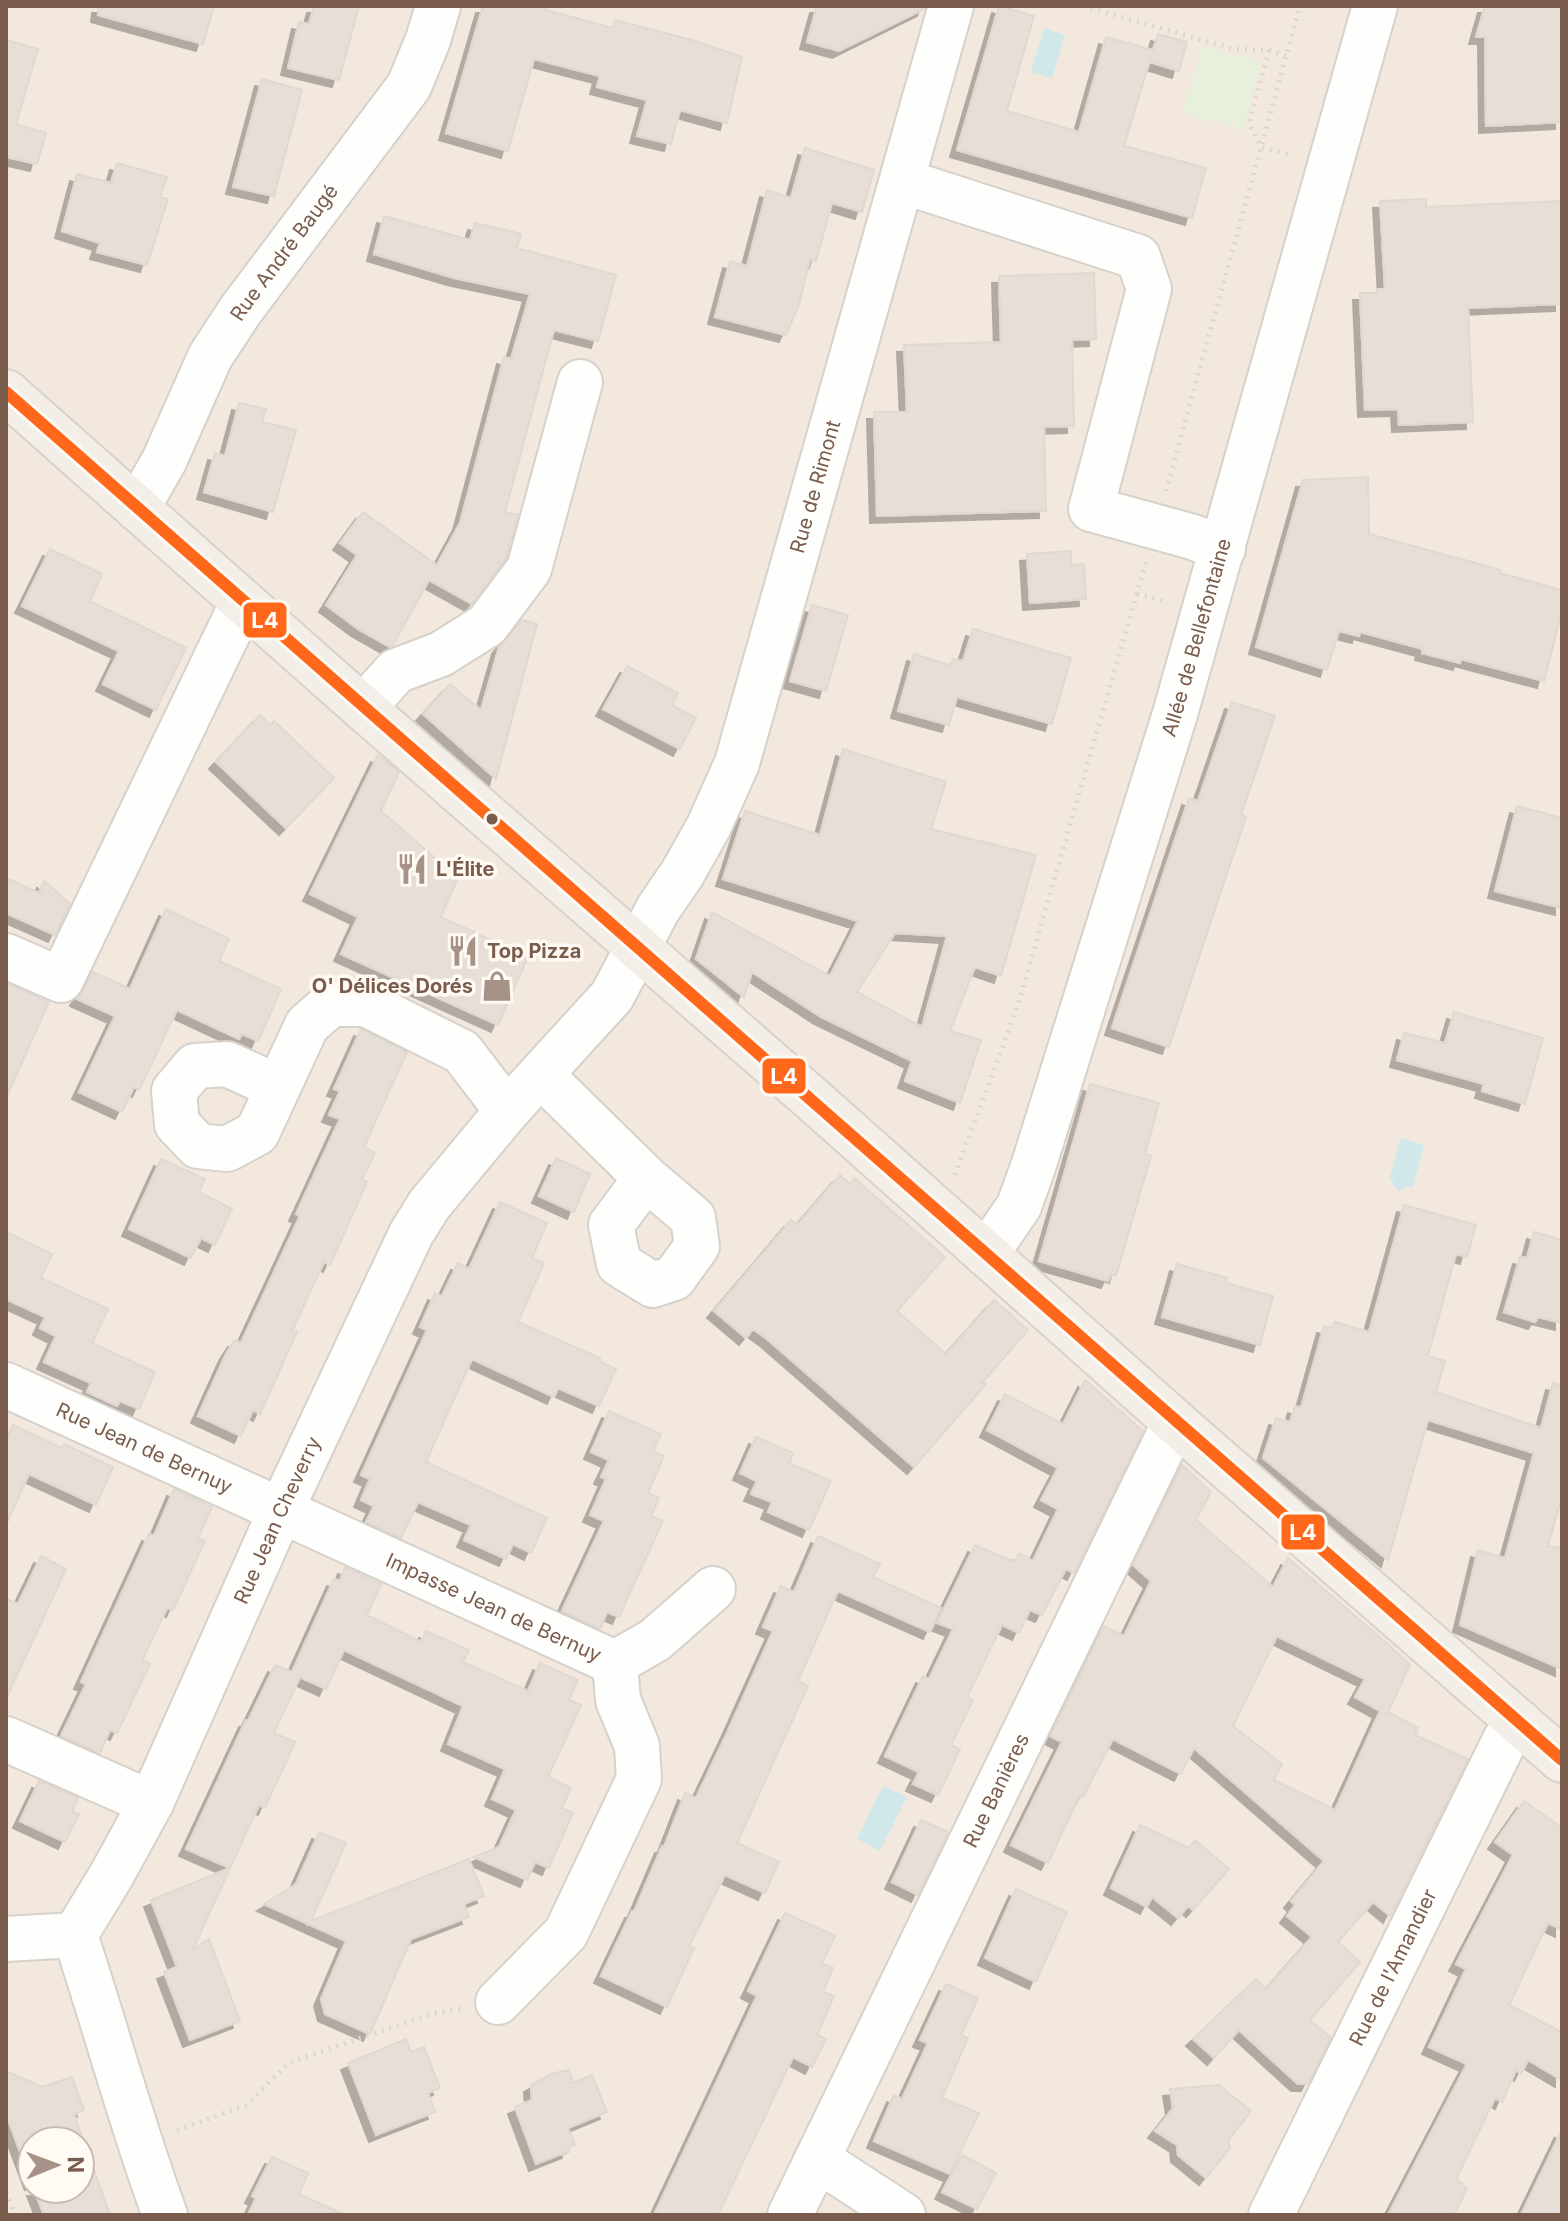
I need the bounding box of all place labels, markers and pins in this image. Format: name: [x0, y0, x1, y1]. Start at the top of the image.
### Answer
unlabelled marker: [484, 811, 500, 827]
restaurant icon: L'Élite: [395, 852, 429, 886]
place label: L'Élite: [436, 856, 494, 881]
restaurant icon: Top Pizza: [446, 934, 480, 968]
place label: Top Pizza: [487, 939, 581, 963]
shop icon: O' Délices Dorés: [480, 969, 514, 1003]
place label: O' Délices Dorés: [312, 974, 473, 998]

